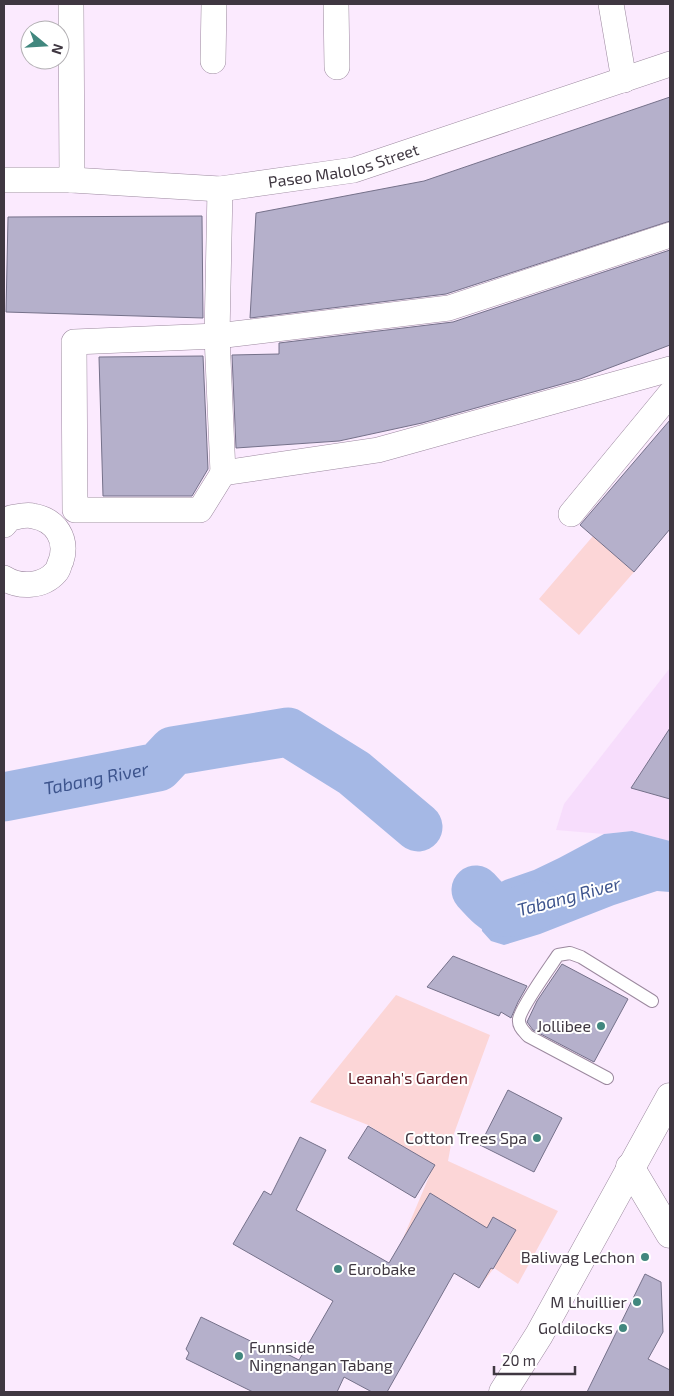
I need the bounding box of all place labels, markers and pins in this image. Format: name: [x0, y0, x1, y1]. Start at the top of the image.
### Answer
place label: Jollibee: [537, 1016, 591, 1035]
marker: Jollibee: [595, 1020, 607, 1032]
place label: Cotton Trees Spa: [405, 1128, 527, 1147]
marker: Cotton Trees Spa: [531, 1132, 543, 1144]
place label: Baliwag Lechon: [521, 1247, 635, 1266]
marker: Baliwag Lechon: [639, 1251, 651, 1263]
place label: Eurobake: [348, 1259, 416, 1278]
marker: Eurobake: [332, 1263, 344, 1275]
place label: M Lhuillier: [550, 1292, 628, 1311]
marker: M Lhuillier: [631, 1296, 643, 1308]
place label: Goldilocks: [538, 1318, 613, 1337]
marker: Goldilocks: [617, 1322, 629, 1334]
place label: Funnside Ningnangan Tabang: [249, 1337, 393, 1374]
marker: Funnside Ningnangan Tabang: [233, 1350, 245, 1362]

